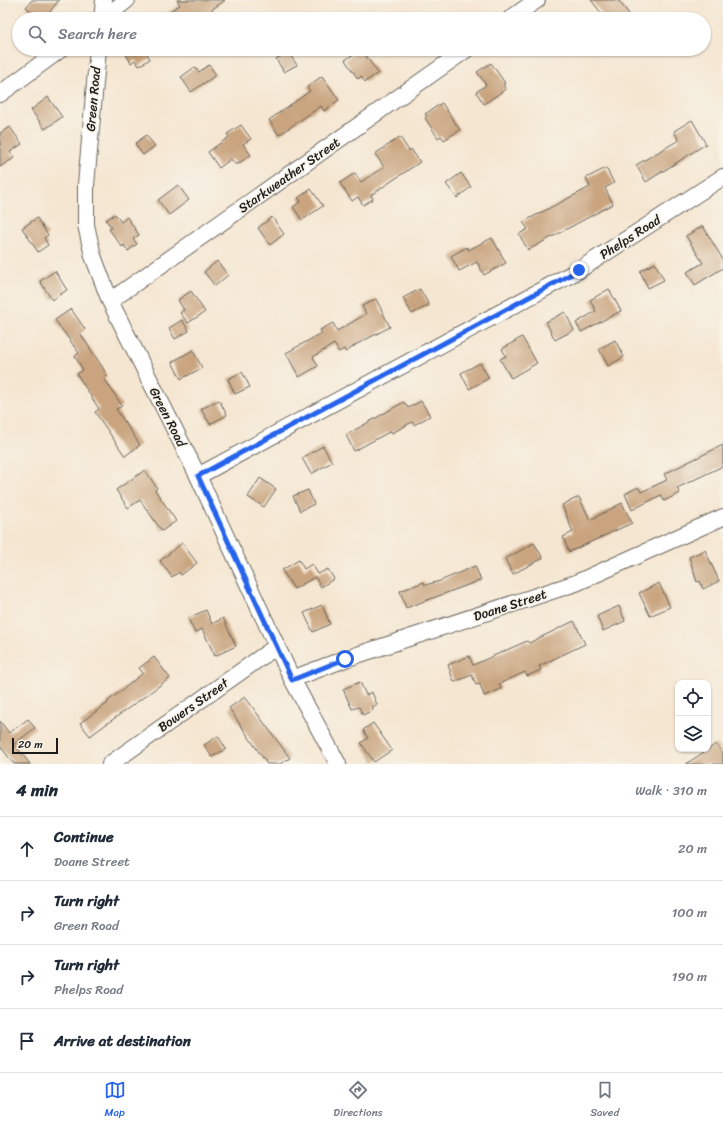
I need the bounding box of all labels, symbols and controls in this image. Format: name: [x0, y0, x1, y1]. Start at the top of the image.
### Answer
search box: [12, 12, 711, 56]
text: Search here: [58, 21, 137, 47]
icon: search: [26, 23, 48, 45]
street label: Green Road: [79, 65, 107, 132]
street label: Starkweather Street: [233, 131, 345, 219]
street label: Phelps Road: [595, 208, 666, 265]
route end: [570, 261, 588, 279]
street label: Green Road: [143, 383, 193, 452]
street label: Doane Street: [470, 582, 550, 628]
route start: [336, 650, 354, 668]
street label: Bowers Street: [153, 672, 234, 738]
map controls: [675, 680, 711, 752]
button: locate: [675, 680, 711, 716]
button: layers: [675, 716, 711, 752]
text: 20 m: [18, 735, 43, 754]
scale bar: [12, 736, 58, 755]
text: 4 min: [16, 775, 58, 805]
text: Walk · 310 m: [635, 779, 707, 802]
text: Continue: [54, 824, 114, 850]
text: 20 m: [678, 837, 707, 860]
icon: ahead: [16, 838, 38, 860]
text: Doane Street: [54, 850, 130, 873]
text: Turn right: [54, 888, 119, 914]
text: 100 m: [672, 901, 707, 924]
icon: right: [16, 902, 38, 924]
text: Green Road: [54, 914, 119, 937]
text: Turn right: [54, 952, 119, 978]
text: 190 m: [672, 965, 707, 988]
icon: right: [16, 966, 38, 988]
text: Phelps Road: [54, 978, 123, 1001]
text: Arrive at destination: [54, 1028, 191, 1054]
icon: arrive: [16, 1030, 38, 1052]
tab: Map: [104, 1079, 126, 1122]
tab: Directions: [333, 1079, 383, 1122]
tab: Saved: [590, 1079, 619, 1122]

